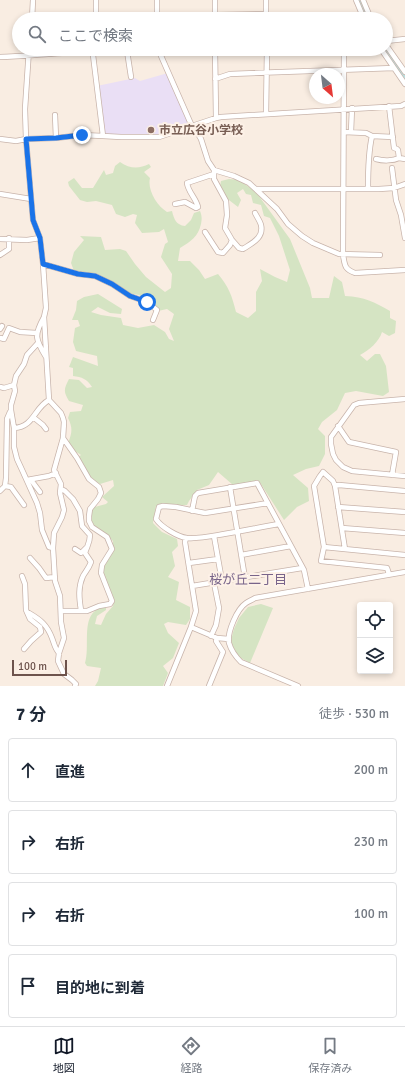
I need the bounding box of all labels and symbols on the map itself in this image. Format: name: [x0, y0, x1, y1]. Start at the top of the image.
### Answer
north arrow: [309, 68, 345, 104]
place label: 市立広谷小学校: [159, 123, 243, 138]
marker: 市立広谷小学校: [146, 125, 156, 135]
route end: [73, 126, 91, 144]
route start: [138, 293, 156, 311]
district label: 桜が丘二丁目: [209, 572, 287, 588]
scale bar: [12, 658, 67, 677]

